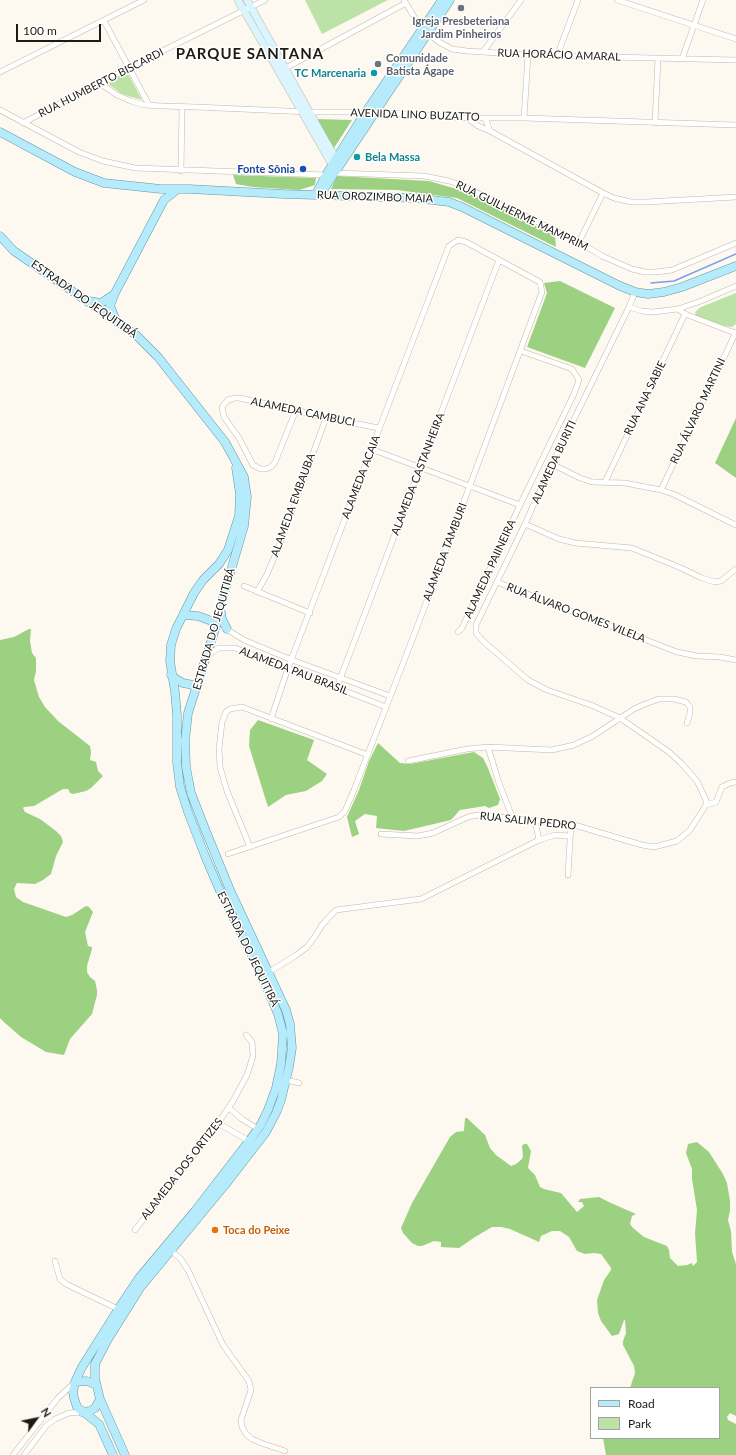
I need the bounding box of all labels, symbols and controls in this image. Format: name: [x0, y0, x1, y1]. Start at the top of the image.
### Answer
marker: Igreja Presbeteriana Jardim Pinheiros: [456, 3, 466, 13]
place label: Igreja Presbeteriana Jardim Pinheiros: [412, 14, 510, 40]
scale bar: [18, 16, 103, 42]
text: 100 m: [23, 23, 57, 38]
district label: PARQUE SANTANA: [176, 45, 324, 63]
street label: RUA HUMBERTO BISCARDI: [36, 46, 166, 120]
street label: RUA HORÁCIO AMARAL: [497, 46, 621, 64]
place label: Comunidade Batista Ágape: [386, 51, 454, 77]
marker: Comunidade Batista Ágape: [373, 59, 383, 69]
place label: TC Marcenaria: [295, 66, 366, 80]
marker: TC Marcenaria: [369, 68, 379, 78]
street label: AVENIDA LINO BUZATTO: [350, 106, 480, 124]
place label: Bela Massa: [365, 150, 420, 164]
marker: Bela Massa: [352, 152, 362, 162]
place label: Fonte Sônia: [237, 162, 295, 176]
marker: Fonte Sônia: [298, 164, 308, 174]
street label: RUA GUILHERME MAMPRIM: [454, 178, 590, 254]
street label: RUA OROZIMBO MAIA: [317, 188, 433, 206]
street label: ESTRADA DO JEQUITIBÁ: [28, 257, 140, 341]
street label: RUA ÁLVARO MARTINI: [668, 356, 728, 466]
street label: RUA ANA SABIE: [621, 359, 669, 437]
street label: ALAMEDA CAMBUCI: [250, 395, 356, 429]
street label: ALAMEDA CASTANHEIRA: [389, 411, 447, 537]
street label: ALAMEDA BURITI: [529, 418, 579, 506]
street label: ALAMEDA ACAIA: [339, 434, 383, 520]
street label: ALAMEDA EMBAUBA: [268, 452, 318, 558]
street label: ALAMEDA TAMBURI: [420, 501, 470, 603]
street label: ALAMEDA PAIINEIRA: [461, 518, 519, 620]
street label: ESTRADA DO JEQUITIBÁ: [190, 566, 238, 692]
street label: RUA ÁLVARO GOMES VILELA: [505, 580, 647, 646]
street label: ALAMEDA PAU BRASIL: [238, 644, 350, 698]
street label: RUA SALIM PEDRO: [479, 809, 577, 833]
street label: ESTRADA DO JEQUITIBÁ: [214, 889, 282, 1009]
street label: ALAMEDA DOS ORTIZES: [138, 1116, 226, 1222]
place label: Toca do Peixe: [223, 1223, 290, 1237]
marker: Toca do Peixe: [210, 1225, 220, 1235]
legend: [590, 1387, 720, 1439]
text: Road: [628, 1396, 655, 1411]
north arrow: [16, 1399, 56, 1439]
text: N: [39, 1405, 54, 1419]
text: Park: [628, 1416, 651, 1431]

